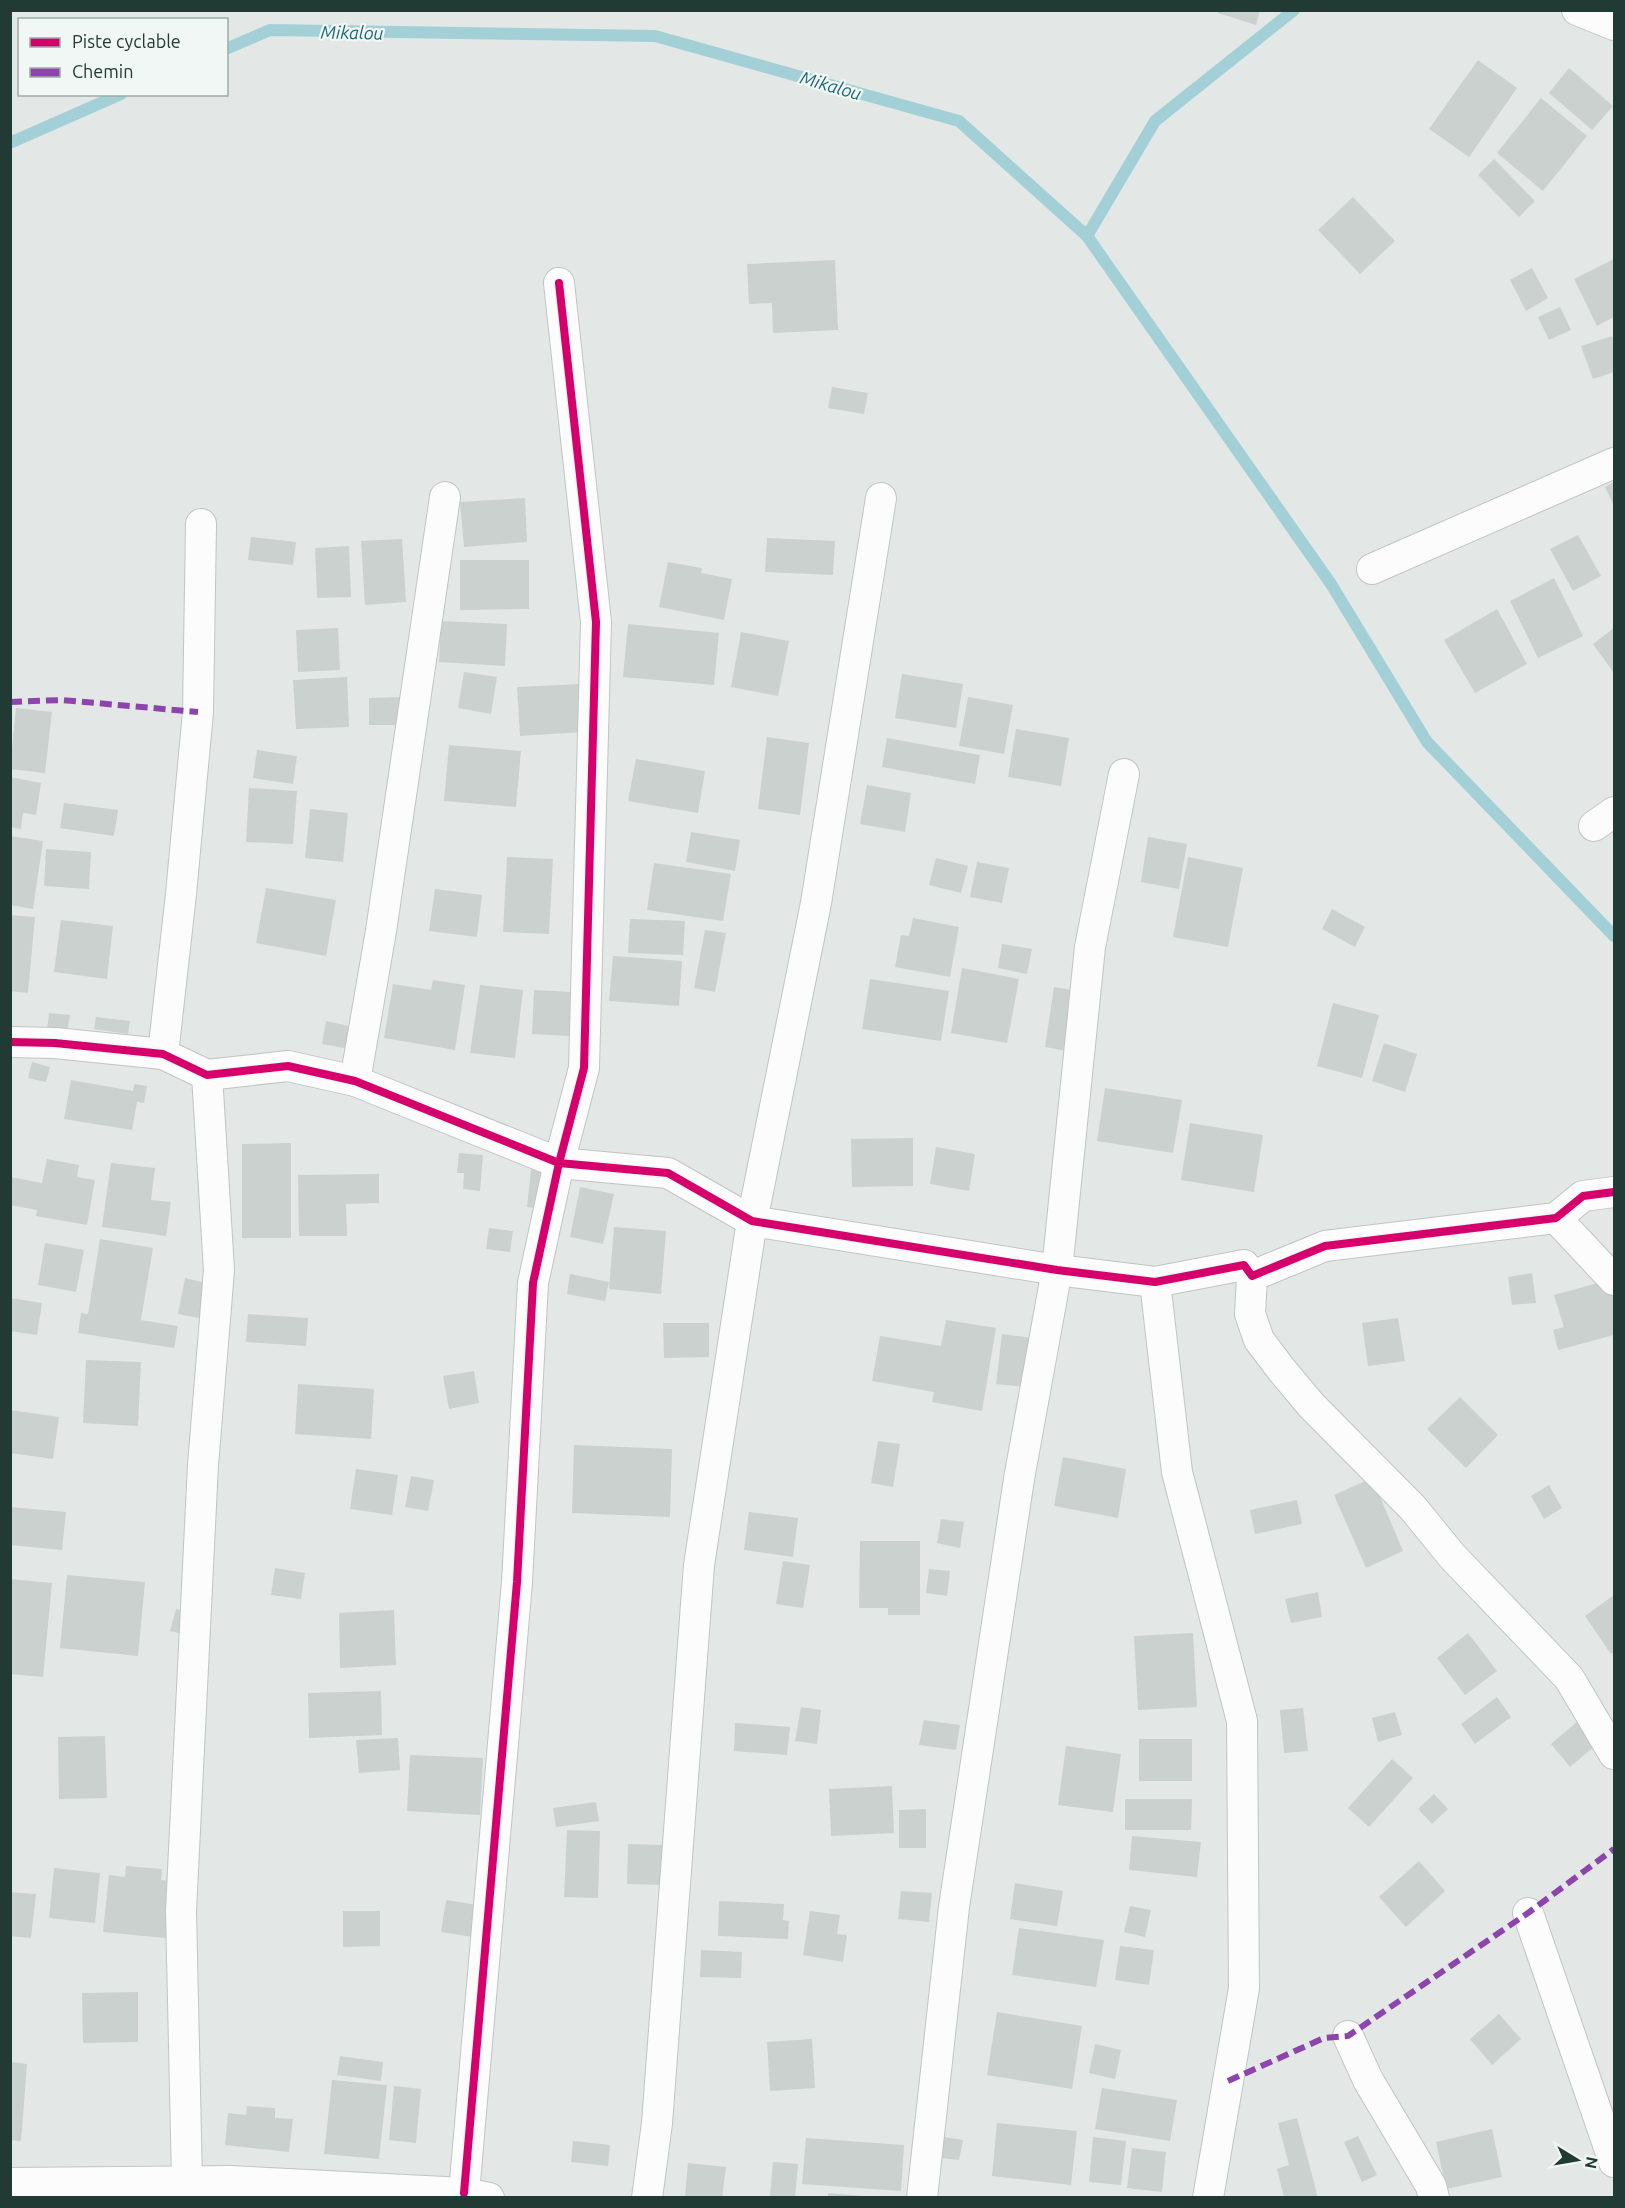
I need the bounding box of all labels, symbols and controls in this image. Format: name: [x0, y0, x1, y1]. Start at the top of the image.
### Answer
legend: [18, 18, 228, 96]
water label: Mikalou: [320, 21, 384, 43]
text: Piste cyclable: [72, 31, 181, 51]
text: Chemin: [72, 61, 133, 81]
water label: Mikalou: [798, 67, 864, 103]
north arrow: [1547, 2130, 1607, 2190]
text: N: [1582, 2155, 1602, 2170]

